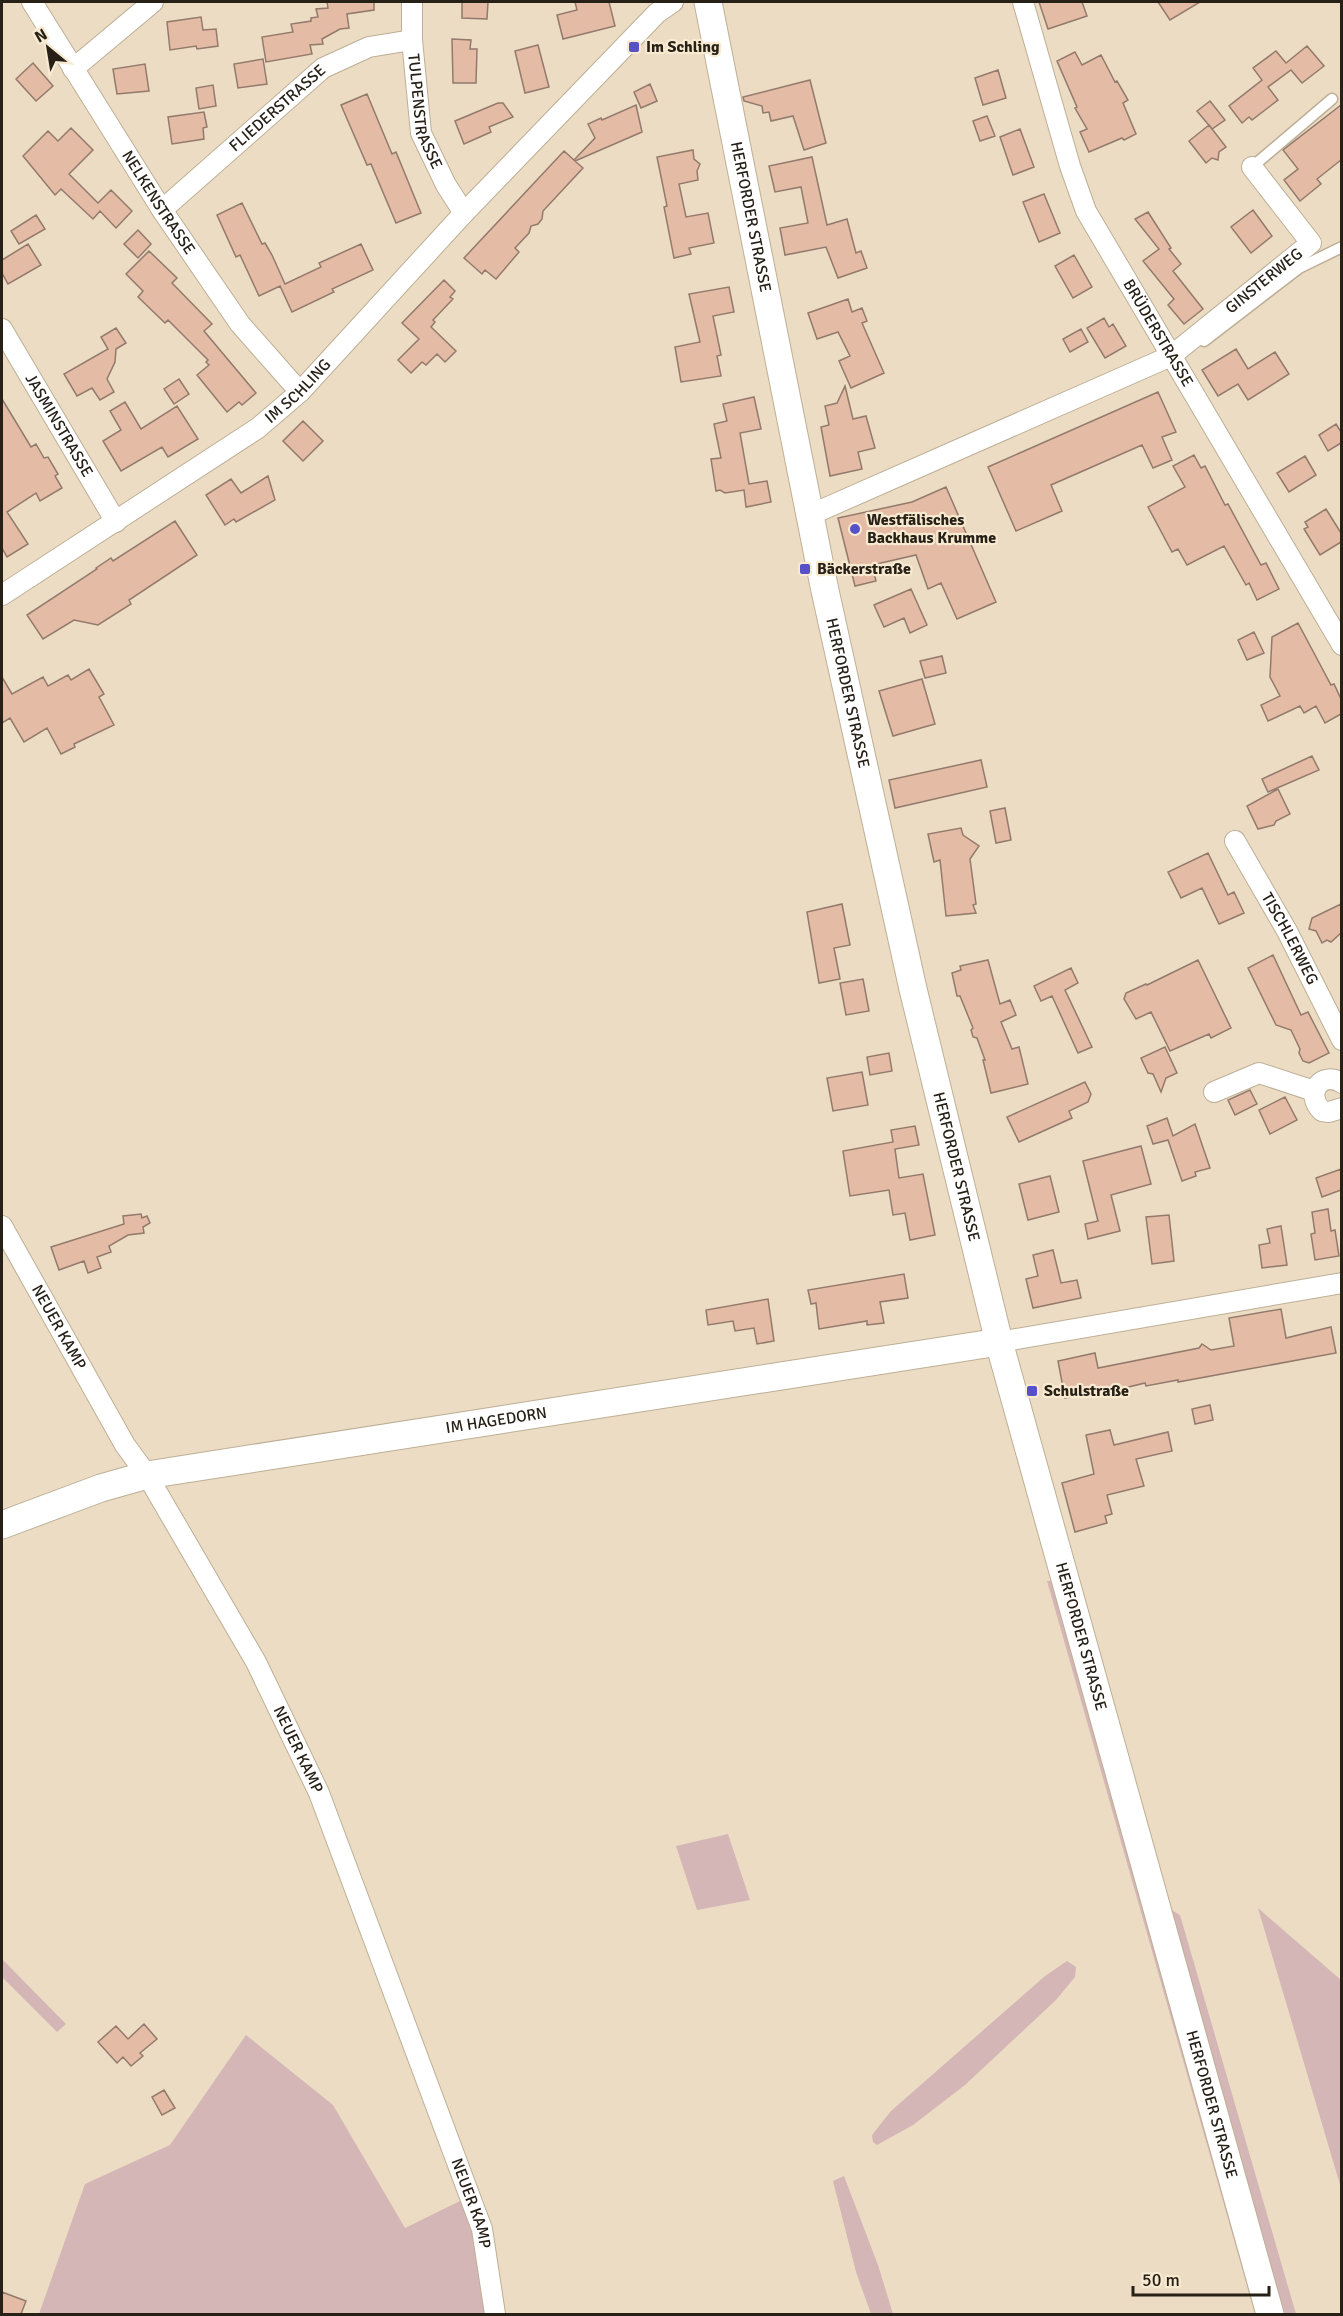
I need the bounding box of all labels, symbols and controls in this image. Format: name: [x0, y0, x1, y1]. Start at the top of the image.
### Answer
north arrow: [18, 18, 78, 78]
text: N: [31, 24, 51, 47]
place label: Im Schling: [646, 37, 720, 57]
marker: Im Schling: [627, 40, 641, 54]
street label: TULPENSTRASSE: [403, 53, 447, 172]
street label: FLIEDERSTRASSE: [225, 60, 330, 156]
street label: HERFORDER STRASSE: [726, 140, 775, 294]
street label: NELKENSTRASSE: [117, 147, 200, 258]
street label: GINSTERWEG: [1221, 244, 1307, 318]
street label: BRÜDERSTRASSE: [1118, 276, 1197, 390]
street label: IM SCHLING: [261, 355, 335, 428]
street label: JASMINSTRASSE: [21, 370, 97, 481]
place label: Westfälisches Backhaus Krumme: [867, 510, 996, 548]
marker: Westfälisches Backhaus Krumme: [848, 522, 862, 536]
place label: Bäckerstraße: [817, 559, 911, 579]
marker: Bäckerstraße: [798, 562, 812, 576]
street label: HERFORDER STRASSE: [821, 616, 874, 770]
street label: TISCHLERWEG: [1257, 889, 1322, 988]
street label: HERFORDER STRASSE: [928, 1090, 984, 1243]
street label: NEUER KAMP: [27, 1281, 91, 1373]
place label: Schulstraße: [1044, 1381, 1129, 1401]
marker: Schulstraße: [1025, 1384, 1039, 1398]
street label: IM HAGEDORN: [444, 1403, 548, 1438]
street label: HERFORDER STRASSE: [1051, 1560, 1111, 1713]
street label: NEUER KAMP: [269, 1703, 328, 1796]
street label: HERFORDER STRASSE: [1181, 2028, 1242, 2181]
street label: NEUER KAMP: [446, 2155, 495, 2250]
scale bar: [1133, 2259, 1270, 2297]
text: 50 m: [1142, 2269, 1180, 2291]

